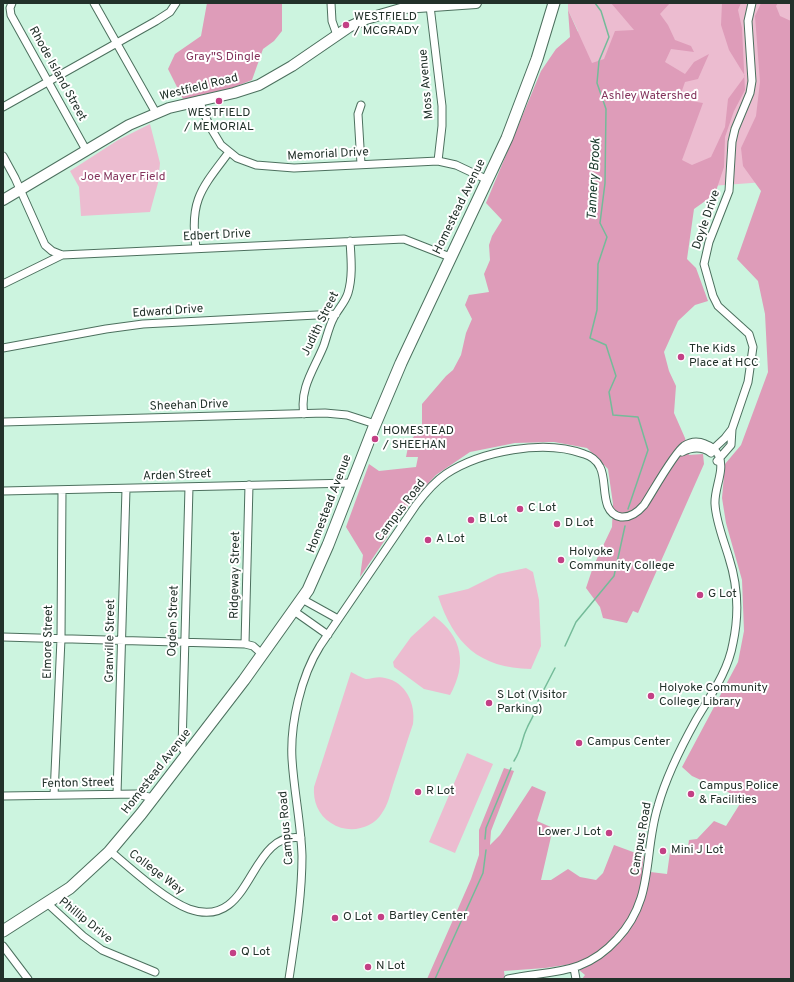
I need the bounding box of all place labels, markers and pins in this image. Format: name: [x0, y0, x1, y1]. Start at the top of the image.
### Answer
place label: WESTFIELD / MCGRADY: [354, 11, 419, 39]
marker: WESTFIELD / MCGRADY: [341, 20, 351, 30]
marker: WESTFIELD / MEMORIAL: [214, 96, 224, 106]
place label: WESTFIELD / MEMORIAL: [184, 107, 254, 135]
place label: The Kids Place at HCC: [689, 343, 759, 371]
marker: The Kids Place at HCC: [676, 352, 686, 362]
place label: HOMESTEAD / SHEEHAN: [383, 425, 454, 453]
marker: HOMESTEAD / SHEEHAN: [370, 434, 380, 444]
place label: C Lot: [528, 502, 556, 516]
marker: C Lot: [515, 504, 525, 514]
place label: B Lot: [479, 513, 508, 527]
marker: B Lot: [466, 515, 476, 525]
place label: D Lot: [565, 517, 594, 531]
marker: D Lot: [552, 519, 562, 529]
place label: A Lot: [436, 533, 465, 547]
marker: A Lot: [423, 535, 433, 545]
place label: Holyoke Community College: [569, 546, 675, 574]
marker: Holyoke Community College: [556, 555, 566, 565]
place label: G Lot: [708, 588, 737, 602]
marker: G Lot: [695, 590, 705, 600]
place label: Holyoke Community College Library: [659, 682, 768, 710]
place label: S Lot (Visitor Parking): [497, 689, 567, 717]
marker: Holyoke Community College Library: [646, 691, 656, 701]
marker: S Lot (Visitor Parking): [484, 698, 494, 708]
place label: Campus Center: [587, 736, 670, 750]
marker: Campus Center: [574, 738, 584, 748]
place label: Campus Police & Facilities: [699, 780, 779, 808]
place label: R Lot: [426, 785, 455, 799]
marker: R Lot: [413, 787, 423, 797]
marker: Campus Police & Facilities: [686, 789, 696, 799]
place label: Lower J Lot: [538, 826, 601, 840]
marker: Lower J Lot: [604, 828, 614, 838]
place label: Mini J Lot: [671, 844, 724, 858]
marker: Mini J Lot: [658, 846, 668, 856]
place label: Bartley Center: [389, 910, 468, 924]
place label: O Lot: [343, 911, 372, 925]
marker: Bartley Center: [376, 912, 386, 922]
marker: O Lot: [330, 913, 340, 923]
place label: Q Lot: [241, 946, 270, 960]
marker: Q Lot: [228, 948, 238, 958]
place label: N Lot: [376, 960, 405, 974]
marker: N Lot: [363, 962, 373, 972]

